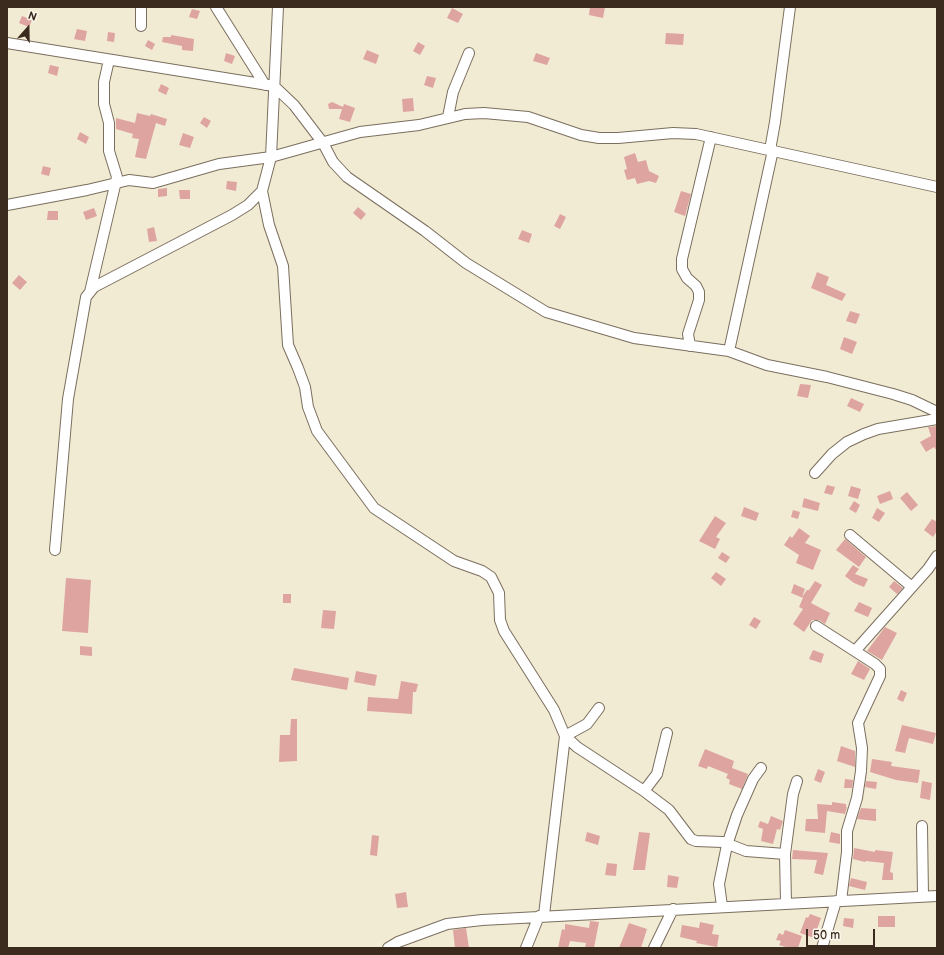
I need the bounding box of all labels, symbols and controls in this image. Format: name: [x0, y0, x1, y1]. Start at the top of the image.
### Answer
north arrow: [8, 8, 48, 48]
text: N: [26, 9, 38, 24]
scale bar: [808, 921, 877, 947]
text: 50 m: [813, 928, 840, 943]

